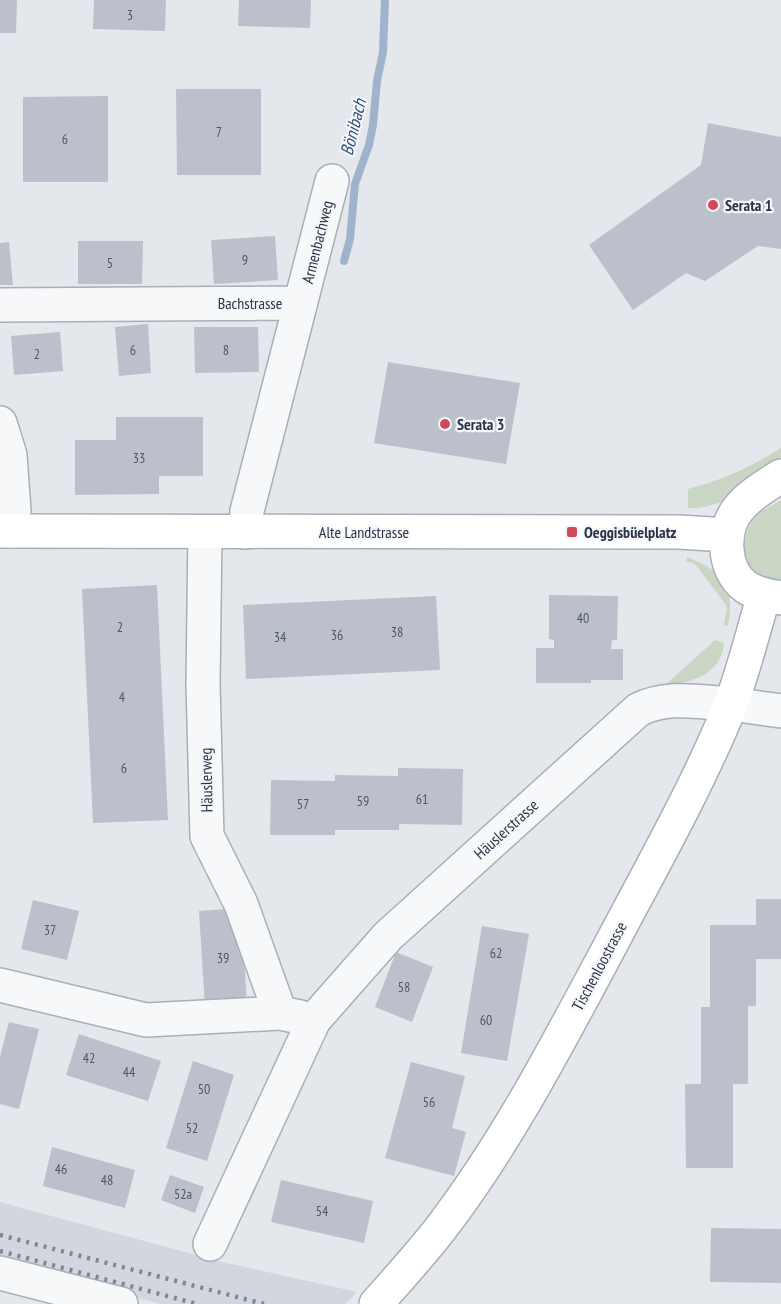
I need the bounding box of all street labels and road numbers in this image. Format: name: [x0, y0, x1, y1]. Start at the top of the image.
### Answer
street label: Armenbachweg: [297, 198, 337, 286]
street label: Bachstrasse: [218, 293, 282, 313]
street label: Alte Landstrasse: [319, 522, 409, 542]
street label: Häuslerweg: [195, 747, 217, 813]
street label: Häuslerstrasse: [470, 795, 542, 863]
street label: Tischenloostrasse: [567, 918, 631, 1014]

